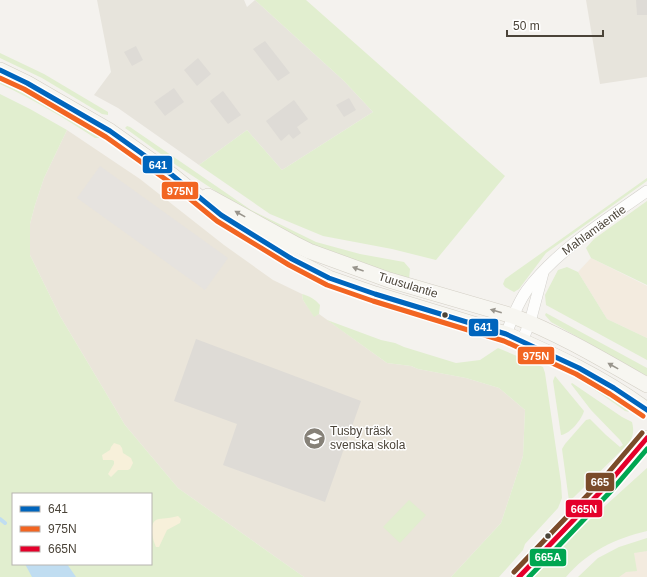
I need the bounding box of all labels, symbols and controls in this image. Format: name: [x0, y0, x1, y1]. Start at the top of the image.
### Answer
scale bar: [507, 12, 603, 38]
text: 50 m: [513, 19, 540, 33]
line badge: 641: [142, 155, 173, 174]
text: 641: [149, 159, 167, 171]
line badge: 975N: [161, 181, 199, 200]
text: 975N: [167, 185, 193, 197]
street label: Mahlamäentie: [559, 202, 629, 258]
one-way arrow: [235, 210, 246, 217]
one-way arrow: [351, 265, 363, 271]
street label: Tuusulantie: [377, 269, 440, 301]
one-way arrow: [489, 308, 501, 314]
unlabelled marker: [440, 310, 450, 320]
line badge: 641: [468, 318, 499, 337]
text: 641: [474, 321, 492, 333]
line badge: 975N: [517, 346, 555, 365]
text: 975N: [523, 350, 549, 362]
one-way arrow: [607, 362, 619, 369]
place label: Tusby träsk svenska skola: [330, 424, 406, 452]
school or university icon: Tusby träsk svenska skola: [301, 425, 327, 451]
line badge: 665: [585, 472, 615, 492]
text: 665: [591, 476, 609, 488]
legend: [12, 493, 152, 565]
line badge: 665N: [565, 499, 603, 518]
text: 641: [48, 502, 68, 516]
text: 665N: [571, 503, 597, 515]
text: 975N: [48, 522, 77, 536]
unlabelled marker: [543, 531, 553, 541]
text: 665N: [48, 542, 77, 556]
line badge: 665A: [529, 548, 567, 567]
text: 665A: [535, 551, 561, 563]

